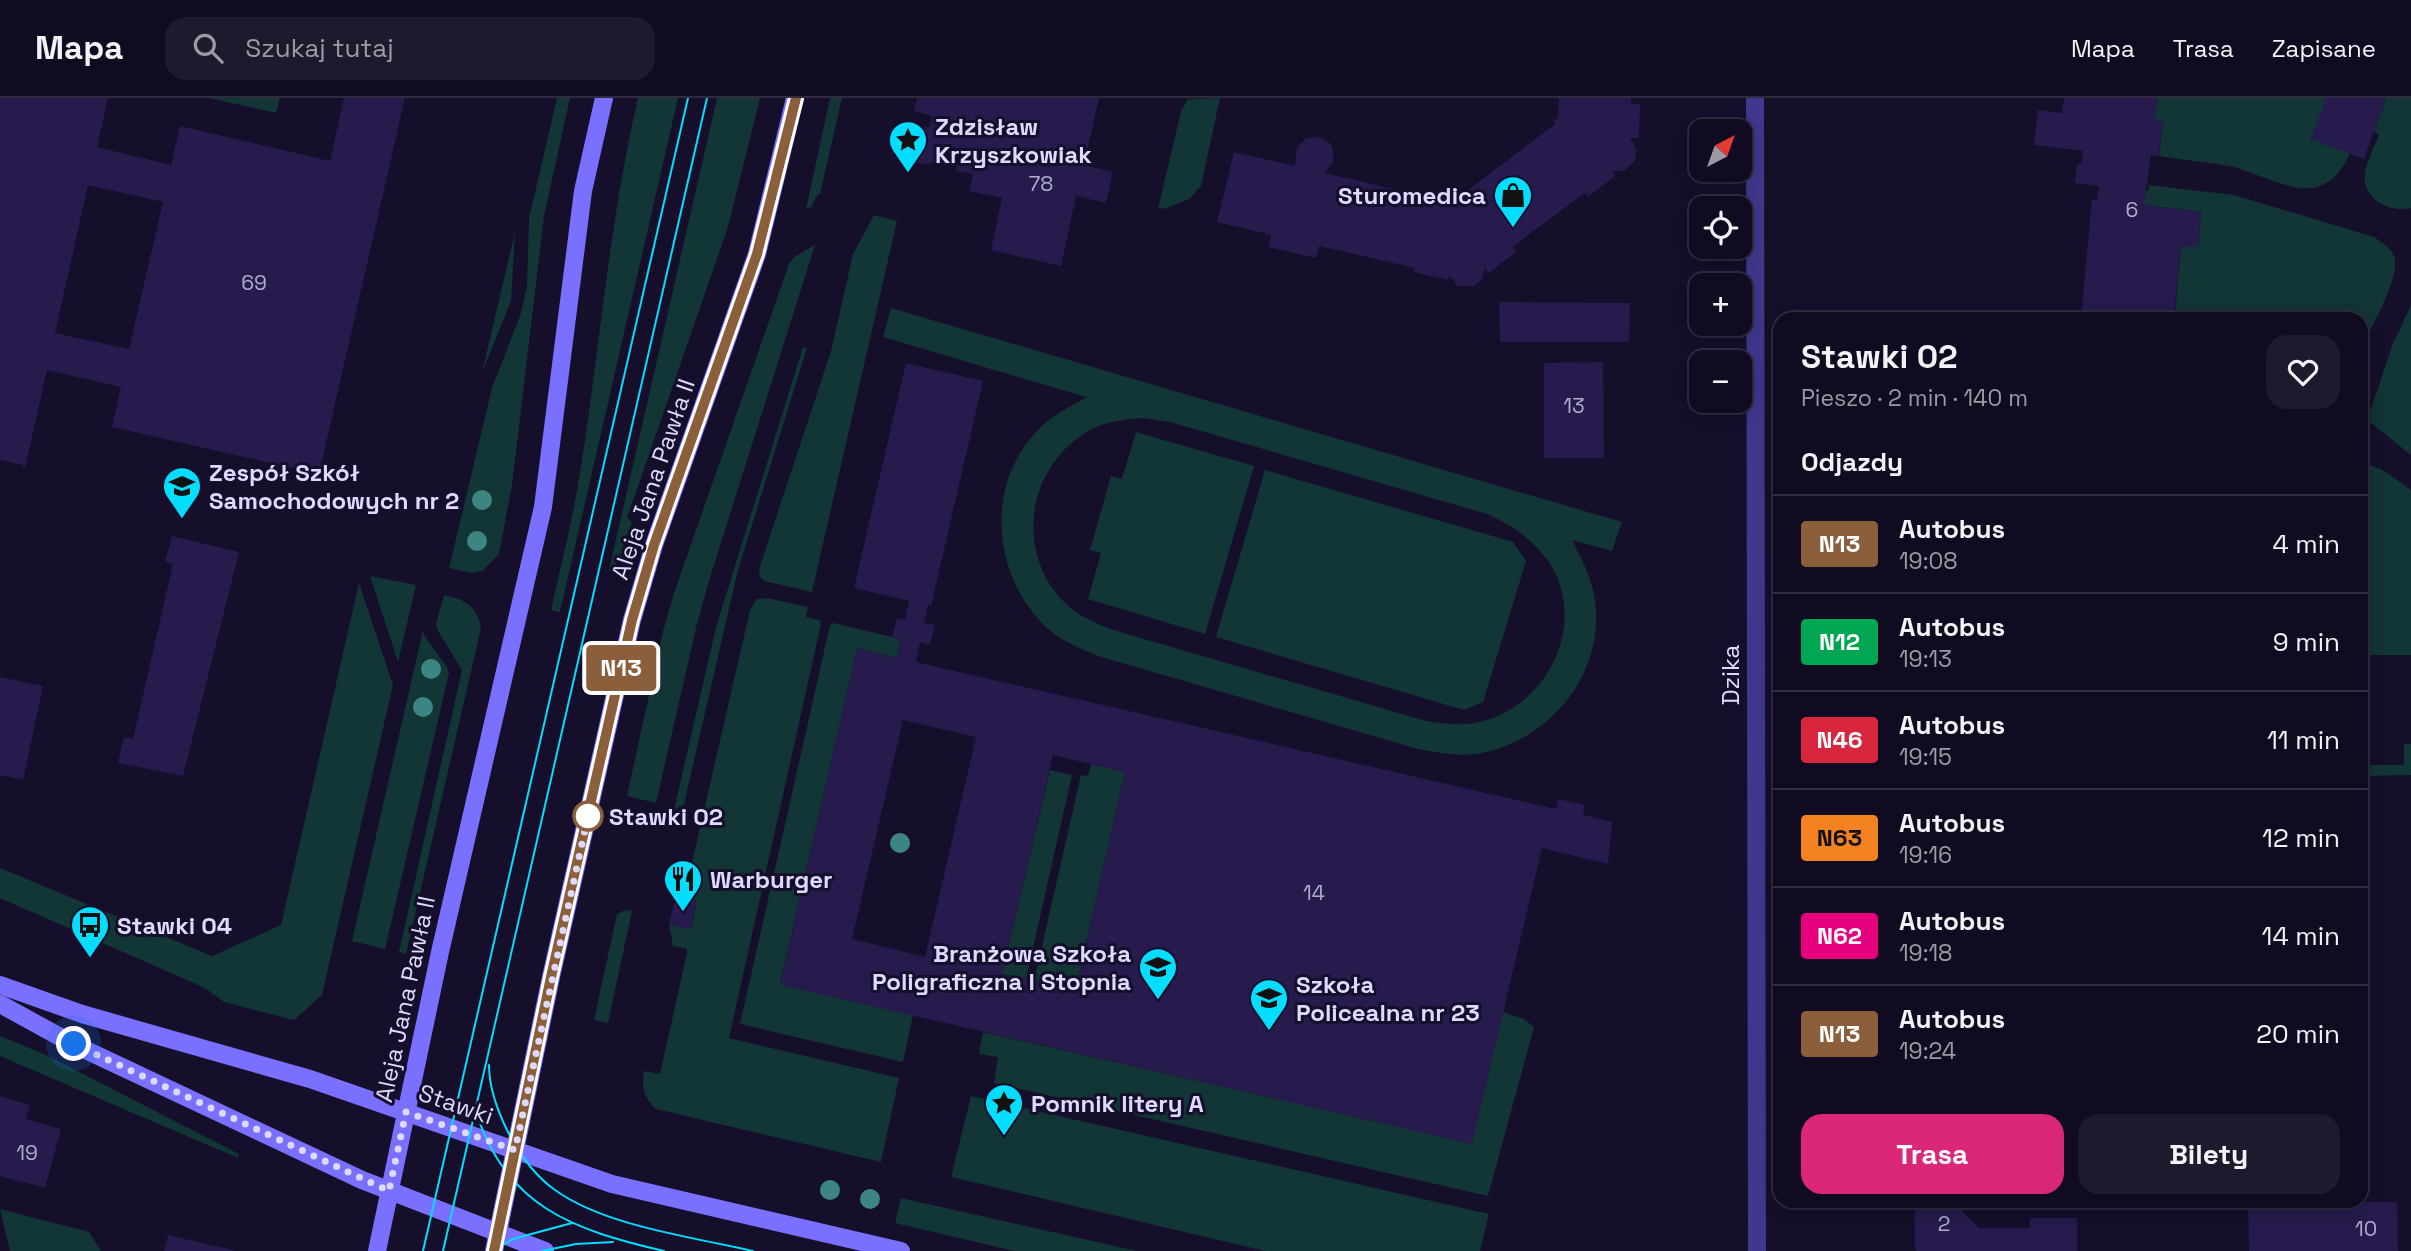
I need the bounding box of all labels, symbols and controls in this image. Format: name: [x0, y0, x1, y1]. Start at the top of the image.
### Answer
search box: [165, 17, 655, 80]
text: Mapa: [35, 27, 123, 69]
icon: search: [189, 29, 227, 67]
text: Szukaj tutaj: [245, 31, 394, 65]
text: Mapa: [2071, 33, 2135, 64]
text: Trasa: [2173, 33, 2234, 64]
text: Zapisane: [2272, 33, 2376, 64]
place label: Zdzisław Krzyszkowiak: [935, 111, 1092, 170]
place icon: Zdzisław Krzyszkowiak: [887, 119, 929, 174]
north arrow: [1689, 119, 1752, 182]
map controls: [1689, 119, 1752, 413]
house number: 78: [1029, 170, 1053, 197]
shop icon: Sturomedica: [1492, 174, 1534, 229]
place label: Sturomedica: [1338, 180, 1486, 211]
button: locate: [1689, 196, 1752, 259]
house number: 6: [2126, 196, 2138, 223]
house number: 69: [241, 269, 267, 296]
button: +: [1689, 273, 1752, 336]
button: heart: [2266, 335, 2340, 409]
text: Stawki 02: [1801, 336, 1958, 378]
button: −: [1689, 350, 1752, 413]
street label: Aleja Jana Pawła II: [604, 375, 702, 583]
text: Pieszo · 2 min · 140 m: [1801, 383, 2028, 413]
house number: 13: [1563, 392, 1585, 419]
text: Odjazdy: [1801, 445, 1903, 479]
place label: Zespół Szkół Samochodowych nr 2: [209, 457, 459, 516]
school or university icon: Zespół Szkół Samochodowych nr 2: [161, 465, 203, 520]
text: Autobus: [1899, 512, 2005, 546]
text: 4 min: [2272, 527, 2340, 561]
text: N13: [1819, 528, 1860, 559]
text: 19:08: [1899, 546, 1958, 576]
text: Autobus: [1899, 610, 2005, 644]
text: 9 min: [2273, 625, 2340, 659]
text: N12: [1819, 626, 1860, 657]
street label: Dzika: [1715, 644, 1746, 705]
text: 19:13: [1899, 644, 1952, 674]
line badge: N13: [581, 645, 661, 691]
text: N13: [600, 652, 642, 683]
text: Autobus: [1899, 708, 2005, 742]
text: 11 min: [2267, 723, 2340, 757]
text: N46: [1816, 724, 1863, 755]
text: 19:15: [1899, 742, 1952, 772]
marker: Stawki 02: [573, 801, 603, 831]
place label: Stawki 02: [609, 801, 723, 832]
text: Autobus: [1899, 806, 2005, 840]
text: 12 min: [2262, 821, 2340, 855]
text: N63: [1817, 822, 1862, 853]
text: 19:16: [1899, 840, 1952, 870]
restaurant icon: Warburger: [662, 858, 704, 913]
place label: Warburger: [710, 864, 833, 895]
house number: 14: [1303, 879, 1325, 906]
street label: Aleja Jana Pawła II: [368, 893, 442, 1105]
bus stop icon: Stawki 04: [69, 904, 111, 959]
text: Autobus: [1899, 904, 2005, 938]
place label: Stawki 04: [117, 910, 232, 941]
text: 14 min: [2262, 919, 2340, 953]
text: N62: [1817, 920, 1862, 951]
place label: Branżowa Szkoła Poligraficzna I Stopnia: [872, 938, 1131, 997]
text: 19:18: [1899, 938, 1952, 968]
school or university icon: Branżowa Szkoła Poligraficzna I Stopnia: [1137, 946, 1179, 1001]
place label: Szkoła Policealna nr 23: [1296, 969, 1480, 1028]
school or university icon: Szkoła Policealna nr 23: [1248, 977, 1290, 1032]
text: Autobus: [1899, 1002, 2005, 1036]
text: 20 min: [2256, 1017, 2340, 1051]
text: N13: [1819, 1018, 1860, 1049]
your location: [56, 1026, 91, 1061]
text: 19:24: [1899, 1036, 1956, 1066]
street label: Stawki: [414, 1077, 498, 1131]
place icon: Pomnik litery A: [983, 1082, 1025, 1137]
place label: Pomnik litery A: [1031, 1088, 1204, 1119]
button: Trasa: [1801, 1114, 2064, 1194]
button: Bilety: [2078, 1114, 2340, 1194]
house number: 19: [16, 1139, 38, 1166]
house number: 2: [1938, 1210, 1950, 1237]
house number: 10: [2355, 1215, 2377, 1242]

